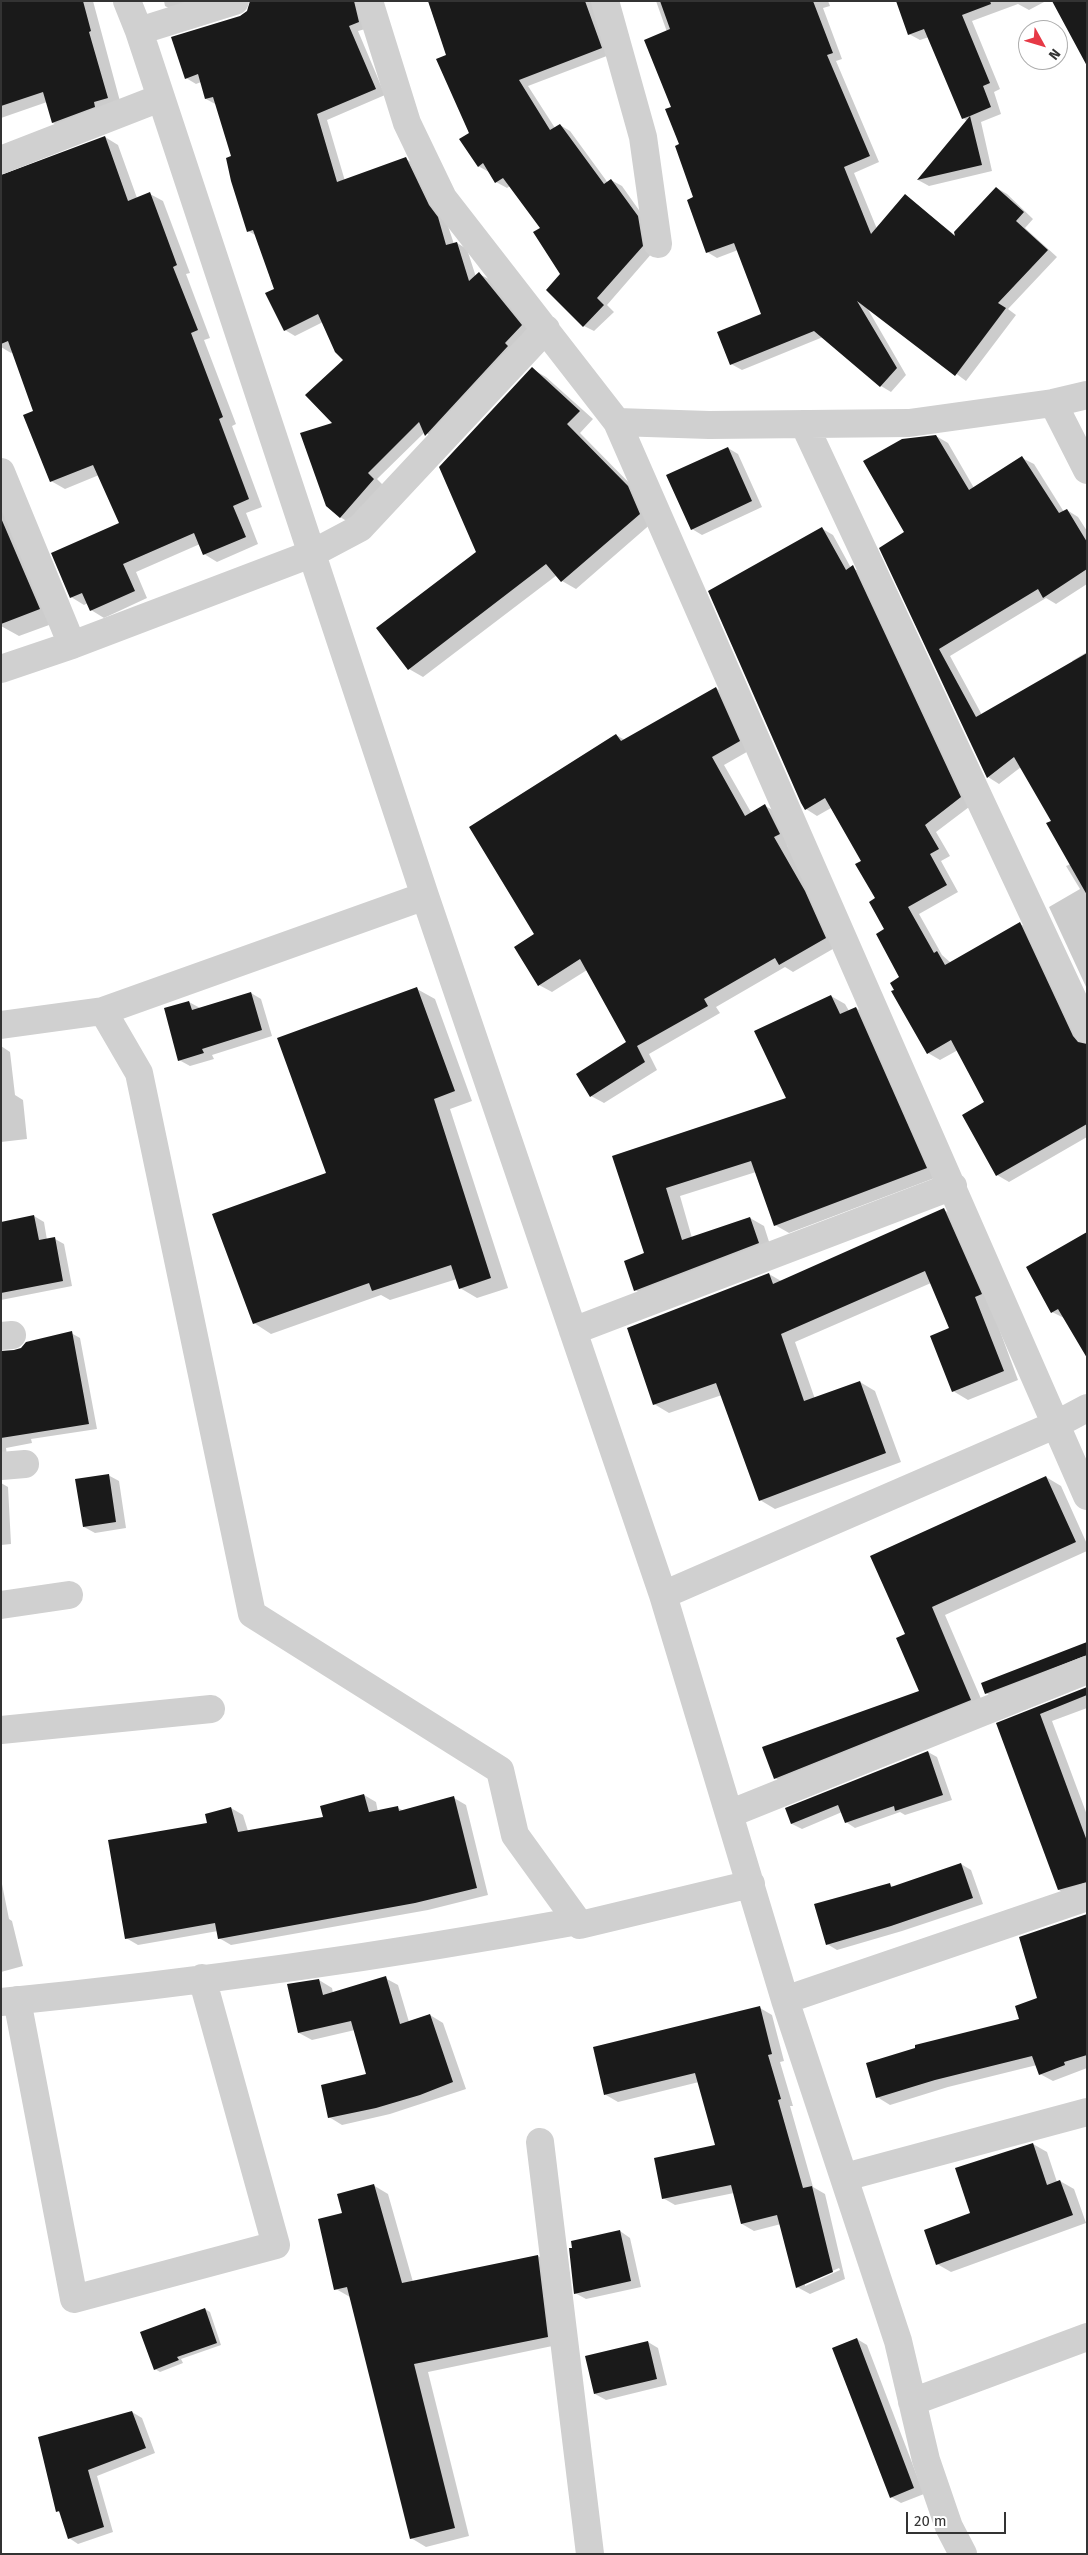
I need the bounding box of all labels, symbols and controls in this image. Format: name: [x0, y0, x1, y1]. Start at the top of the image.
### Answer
north arrow: [1018, 20, 1068, 70]
text: N: [1045, 45, 1064, 63]
scale bar: [908, 2502, 1008, 2534]
text: 20 m: [914, 2512, 947, 2530]

